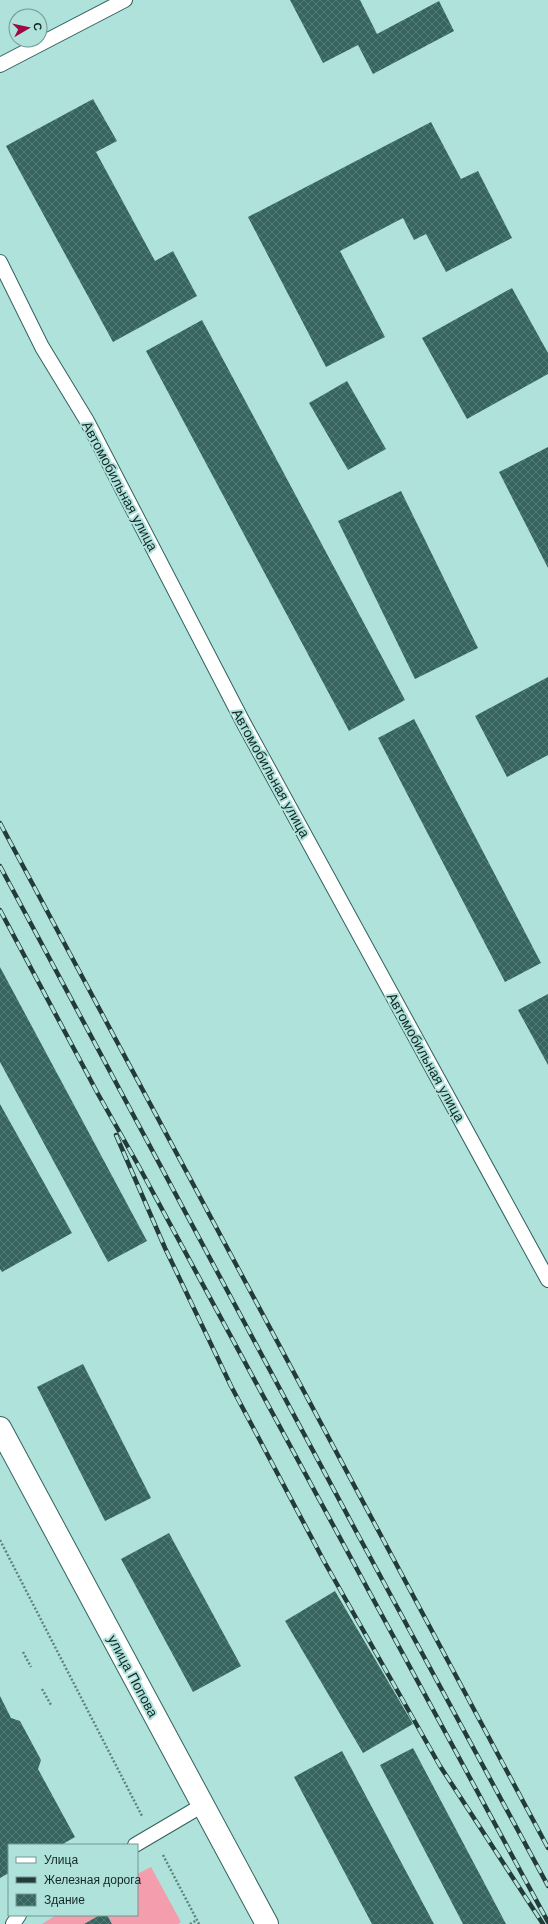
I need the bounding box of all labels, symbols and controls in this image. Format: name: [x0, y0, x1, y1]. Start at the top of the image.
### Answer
north arrow: [8, 8, 48, 48]
text: С: [31, 22, 44, 31]
street label: Автомобильная улица: [79, 418, 161, 554]
street label: Автомобильная улица: [229, 706, 313, 840]
street label: Автомобильная улица: [384, 990, 468, 1124]
street label: улица Попова: [105, 1632, 161, 1720]
legend: [8, 1844, 138, 1916]
text: Улица: [44, 1853, 78, 1867]
text: Железная дорога: [44, 1873, 141, 1887]
text: Здание: [44, 1893, 85, 1907]

